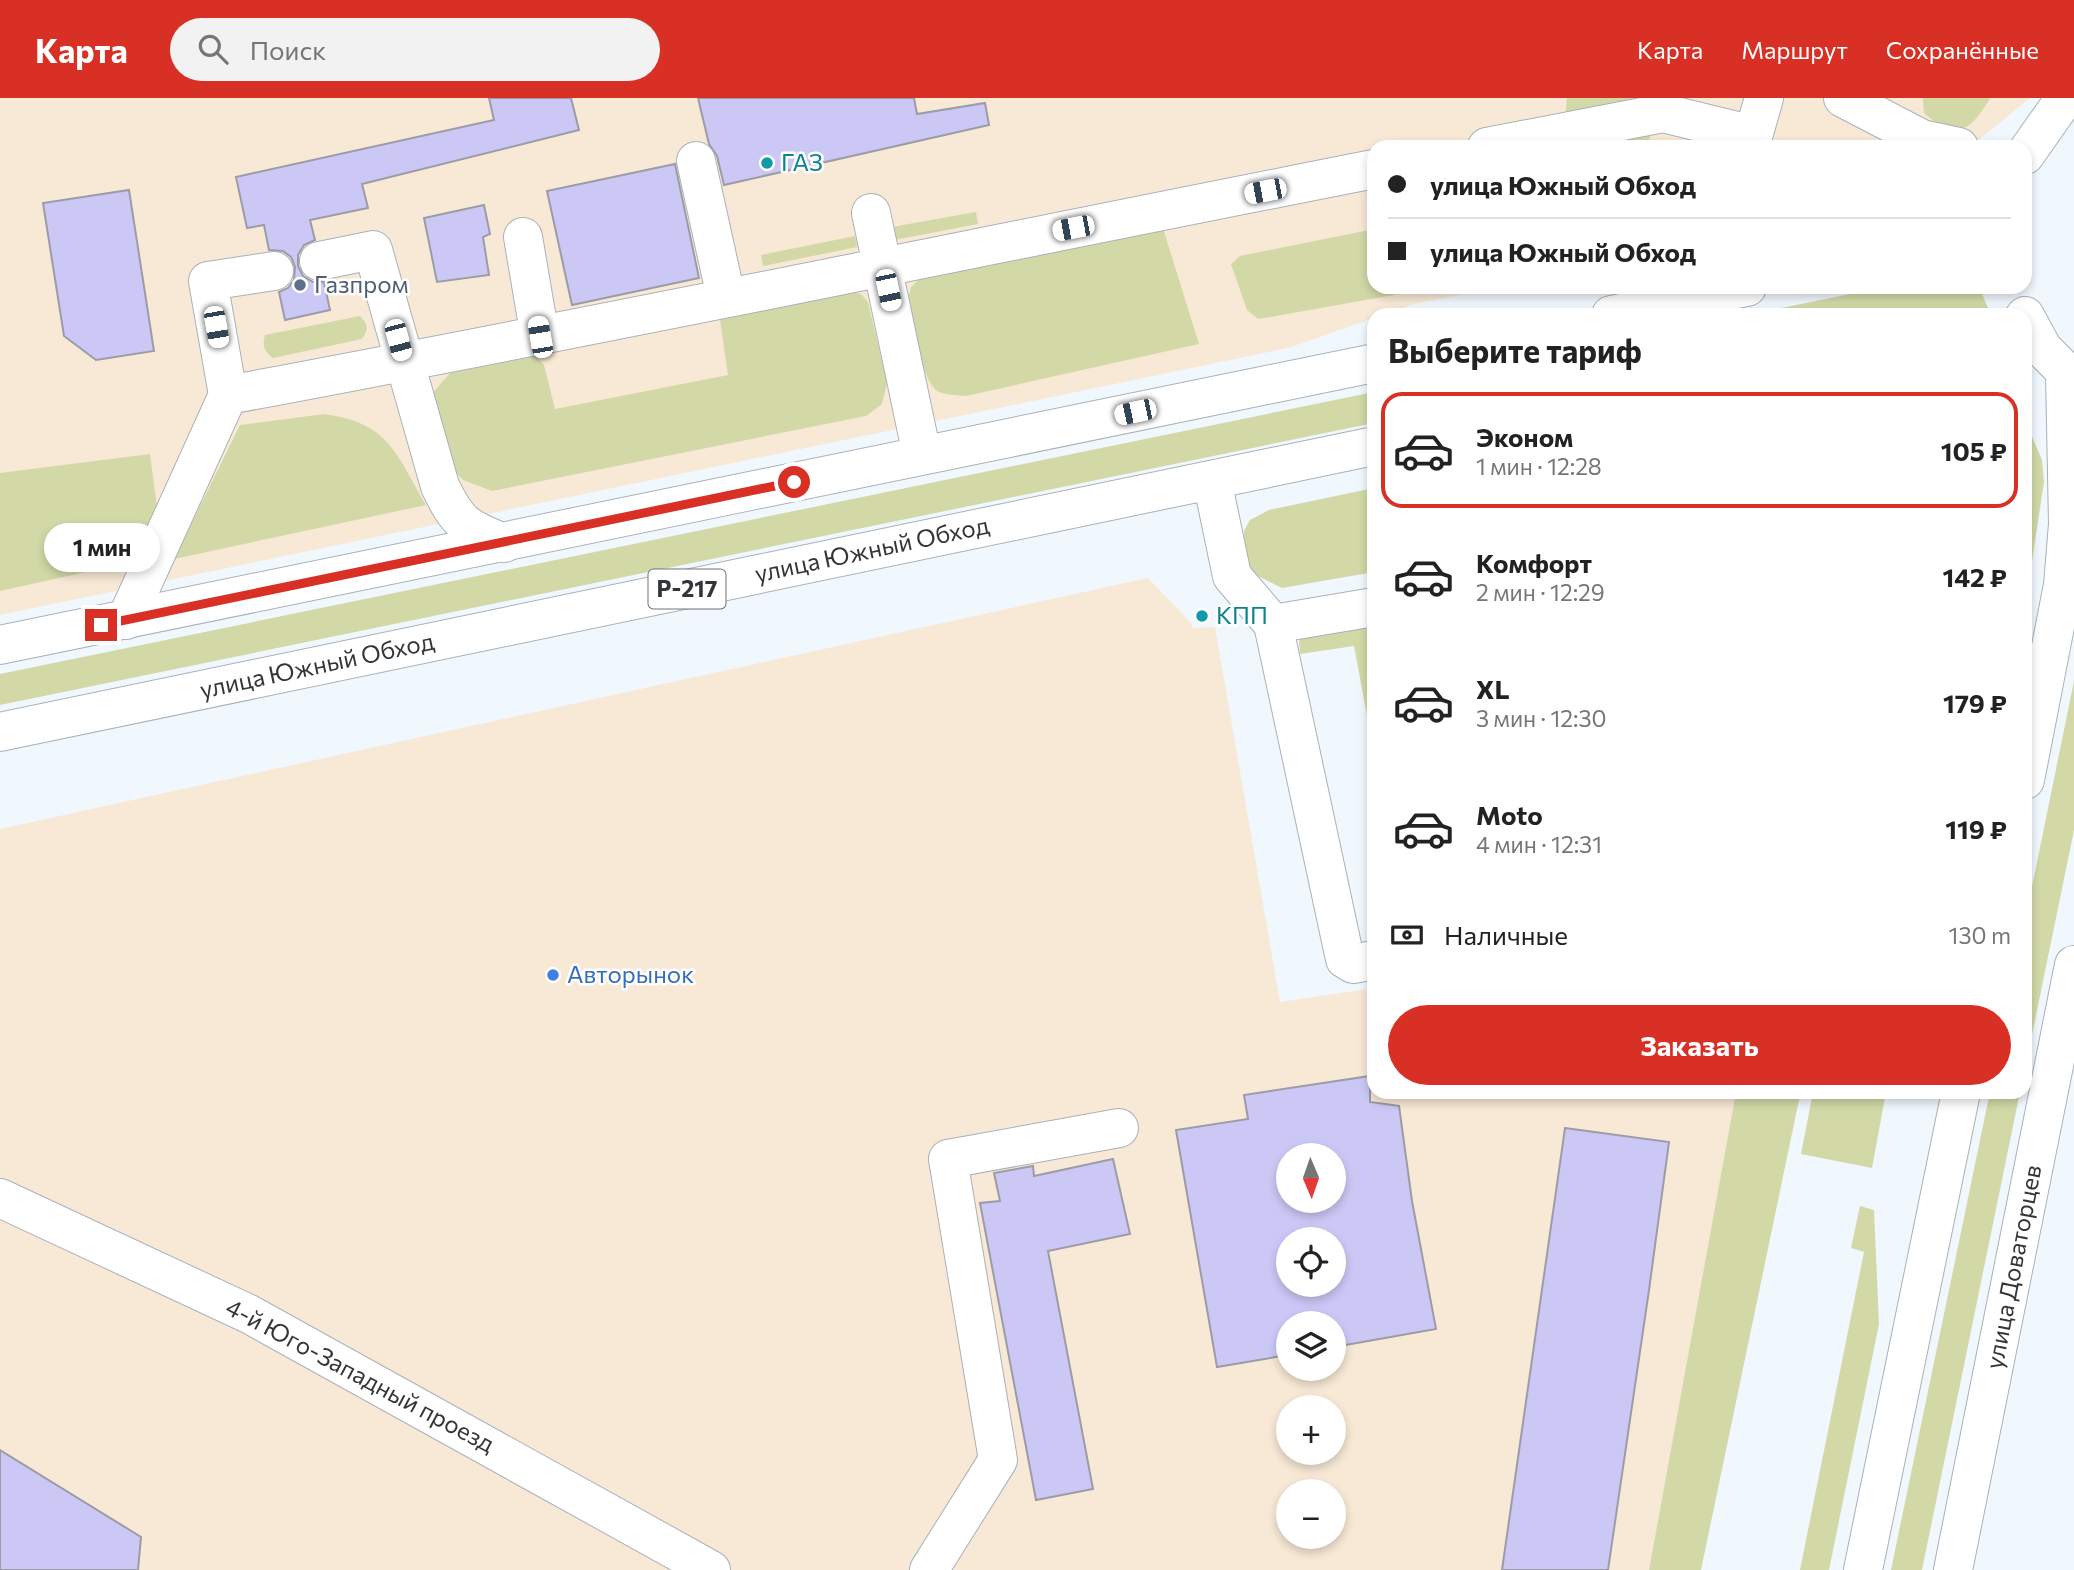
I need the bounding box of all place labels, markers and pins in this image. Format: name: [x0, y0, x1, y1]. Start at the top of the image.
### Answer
place label: ГАЗ: [781, 147, 823, 176]
marker: ГАЗ: [759, 155, 775, 171]
place label: Газпром: [314, 269, 409, 298]
marker: Газпром: [292, 277, 308, 293]
place label: КПП: [1216, 600, 1268, 629]
marker: КПП: [1194, 608, 1210, 624]
place label: Авторынок: [567, 959, 694, 988]
marker: Авторынок: [545, 967, 561, 983]

